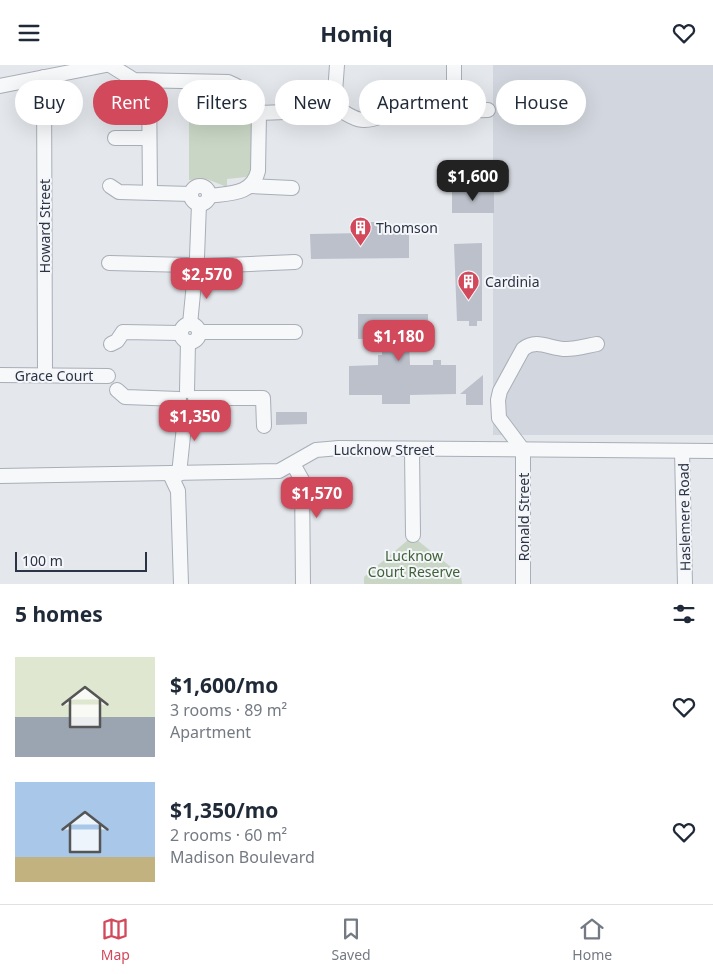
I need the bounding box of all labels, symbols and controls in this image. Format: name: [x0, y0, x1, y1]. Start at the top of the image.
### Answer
text: Homiq: [320, 18, 393, 48]
icon: menu: [15, 19, 43, 47]
icon: heart: [670, 19, 698, 47]
chip: Buy: [15, 80, 83, 125]
chip: Rent: [93, 80, 168, 125]
chip: Filters: [178, 80, 265, 125]
chip: New: [275, 80, 349, 125]
chip: Apartment: [359, 80, 486, 125]
chip: House: [496, 80, 586, 125]
pin: $1,600: [432, 159, 514, 202]
text: $1,600: [448, 165, 498, 187]
street label: Howard Street: [35, 179, 54, 273]
building icon: Thomson: [348, 215, 372, 246]
place label: Thomson: [376, 218, 438, 237]
pin: $2,570: [166, 257, 248, 300]
text: $2,570: [182, 263, 232, 285]
building icon: Cardinia: [457, 269, 481, 300]
place label: Cardinia: [485, 272, 540, 291]
pin: $1,180: [358, 319, 440, 362]
text: $1,180: [374, 325, 424, 347]
street label: Grace Court: [15, 366, 93, 385]
pin: $1,350: [154, 399, 236, 442]
text: $1,350: [170, 405, 220, 427]
street label: Lucknow Street: [334, 440, 434, 459]
street label: Haslemere Road: [674, 463, 694, 571]
street label: Ronald Street: [514, 473, 533, 561]
pin: $1,570: [276, 477, 358, 519]
text: $1,570: [292, 482, 342, 504]
park label: Lucknow Court Reserve: [368, 546, 460, 581]
scale bar: [15, 549, 148, 572]
text: 100 m: [22, 551, 63, 570]
text: 5 homes: [15, 600, 103, 628]
icon: filters: [670, 600, 698, 628]
text: $1,600/mo: [170, 671, 278, 699]
icon: home: [55, 677, 115, 737]
icon: heart: [670, 693, 698, 721]
text: 3 rooms · 89 m²: [170, 699, 287, 721]
text: Apartment: [170, 721, 251, 743]
text: $1,350/mo: [170, 796, 278, 824]
icon: home: [55, 802, 115, 862]
icon: heart: [670, 818, 698, 846]
text: 2 rooms · 60 m²: [170, 824, 287, 846]
text: Madison Boulevard: [170, 846, 315, 868]
tab: Map: [101, 915, 130, 964]
tab: Saved: [332, 915, 371, 964]
tab: Home: [572, 915, 612, 964]

